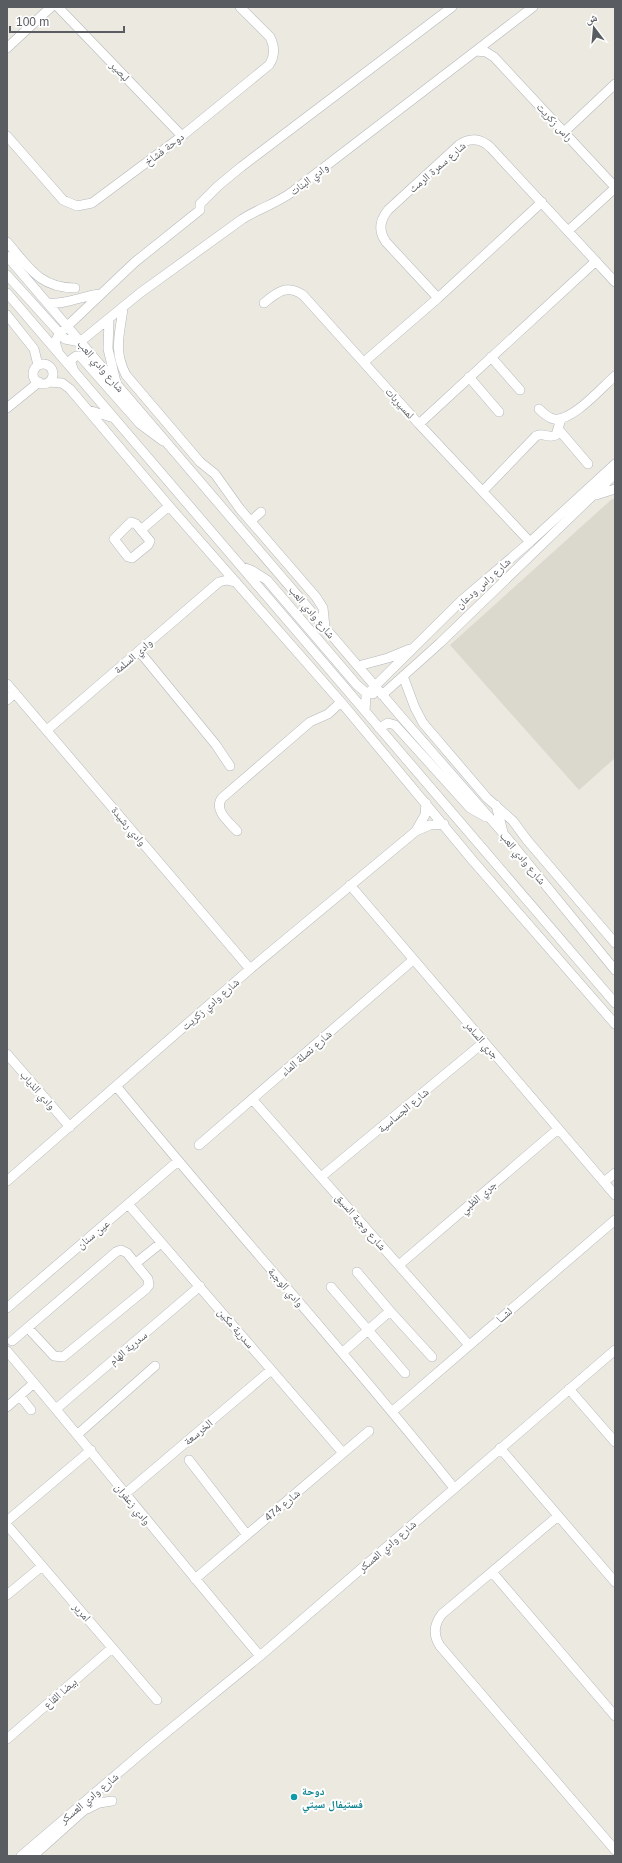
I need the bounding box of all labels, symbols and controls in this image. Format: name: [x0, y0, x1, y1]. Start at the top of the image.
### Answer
scale bar: [10, 8, 124, 34]
north arrow: [574, 8, 614, 48]
text: ش: [584, 11, 599, 28]
text: 100 m: [16, 15, 49, 29]
street label: لبصير: [107, 58, 132, 84]
street label: راس زكريت: [534, 101, 575, 144]
street label: دوحة فشاخ: [142, 130, 187, 169]
street label: شارع سمرة الرمث: [406, 139, 468, 196]
street label: وادي البنات: [287, 161, 332, 200]
street label: شارع وادي العب: [73, 338, 127, 396]
street label: لمسيربات: [383, 385, 417, 421]
street label: شارع راس ودعان: [453, 555, 514, 611]
street label: شارع وادي العب: [284, 583, 337, 642]
street label: وادي السلمة: [111, 636, 156, 678]
street label: وادي رشيدة: [107, 804, 149, 850]
street label: شارع وادي العب: [495, 829, 548, 888]
street label: شارع وادي زكريت: [179, 976, 243, 1034]
street label: جري السامر: [460, 1018, 502, 1063]
street label: شارع نصلة الماء: [278, 1028, 335, 1079]
street label: وادي الذياب: [16, 1068, 58, 1114]
street label: شارع الجساسية: [375, 1085, 431, 1135]
street label: جري الظبي: [457, 1178, 500, 1218]
street label: شارع وجبة السيق: [333, 1191, 389, 1253]
street label: عين سنان: [74, 1217, 113, 1252]
street label: وادي الوجبة: [264, 1265, 306, 1311]
street label: لشــا: [494, 1305, 514, 1325]
street label: سدرية مكين: [215, 1306, 257, 1351]
street label: سدرية الهام: [107, 1329, 150, 1368]
street label: الخرسعة: [181, 1417, 215, 1447]
street label: وادي زعفران: [111, 1481, 153, 1529]
street label: شارع 474: [262, 1487, 303, 1524]
street label: شارع وادي العسكر: [355, 1518, 420, 1577]
street label: امرير: [70, 1600, 93, 1624]
street label: بيضا القاع: [41, 1675, 80, 1711]
street label: شارع وادي العسكر: [57, 1770, 122, 1829]
place label: دوحة فستيفال سيتي: [302, 1785, 363, 1813]
marker: دوحة فستيفال سيتي: [289, 1792, 299, 1802]

